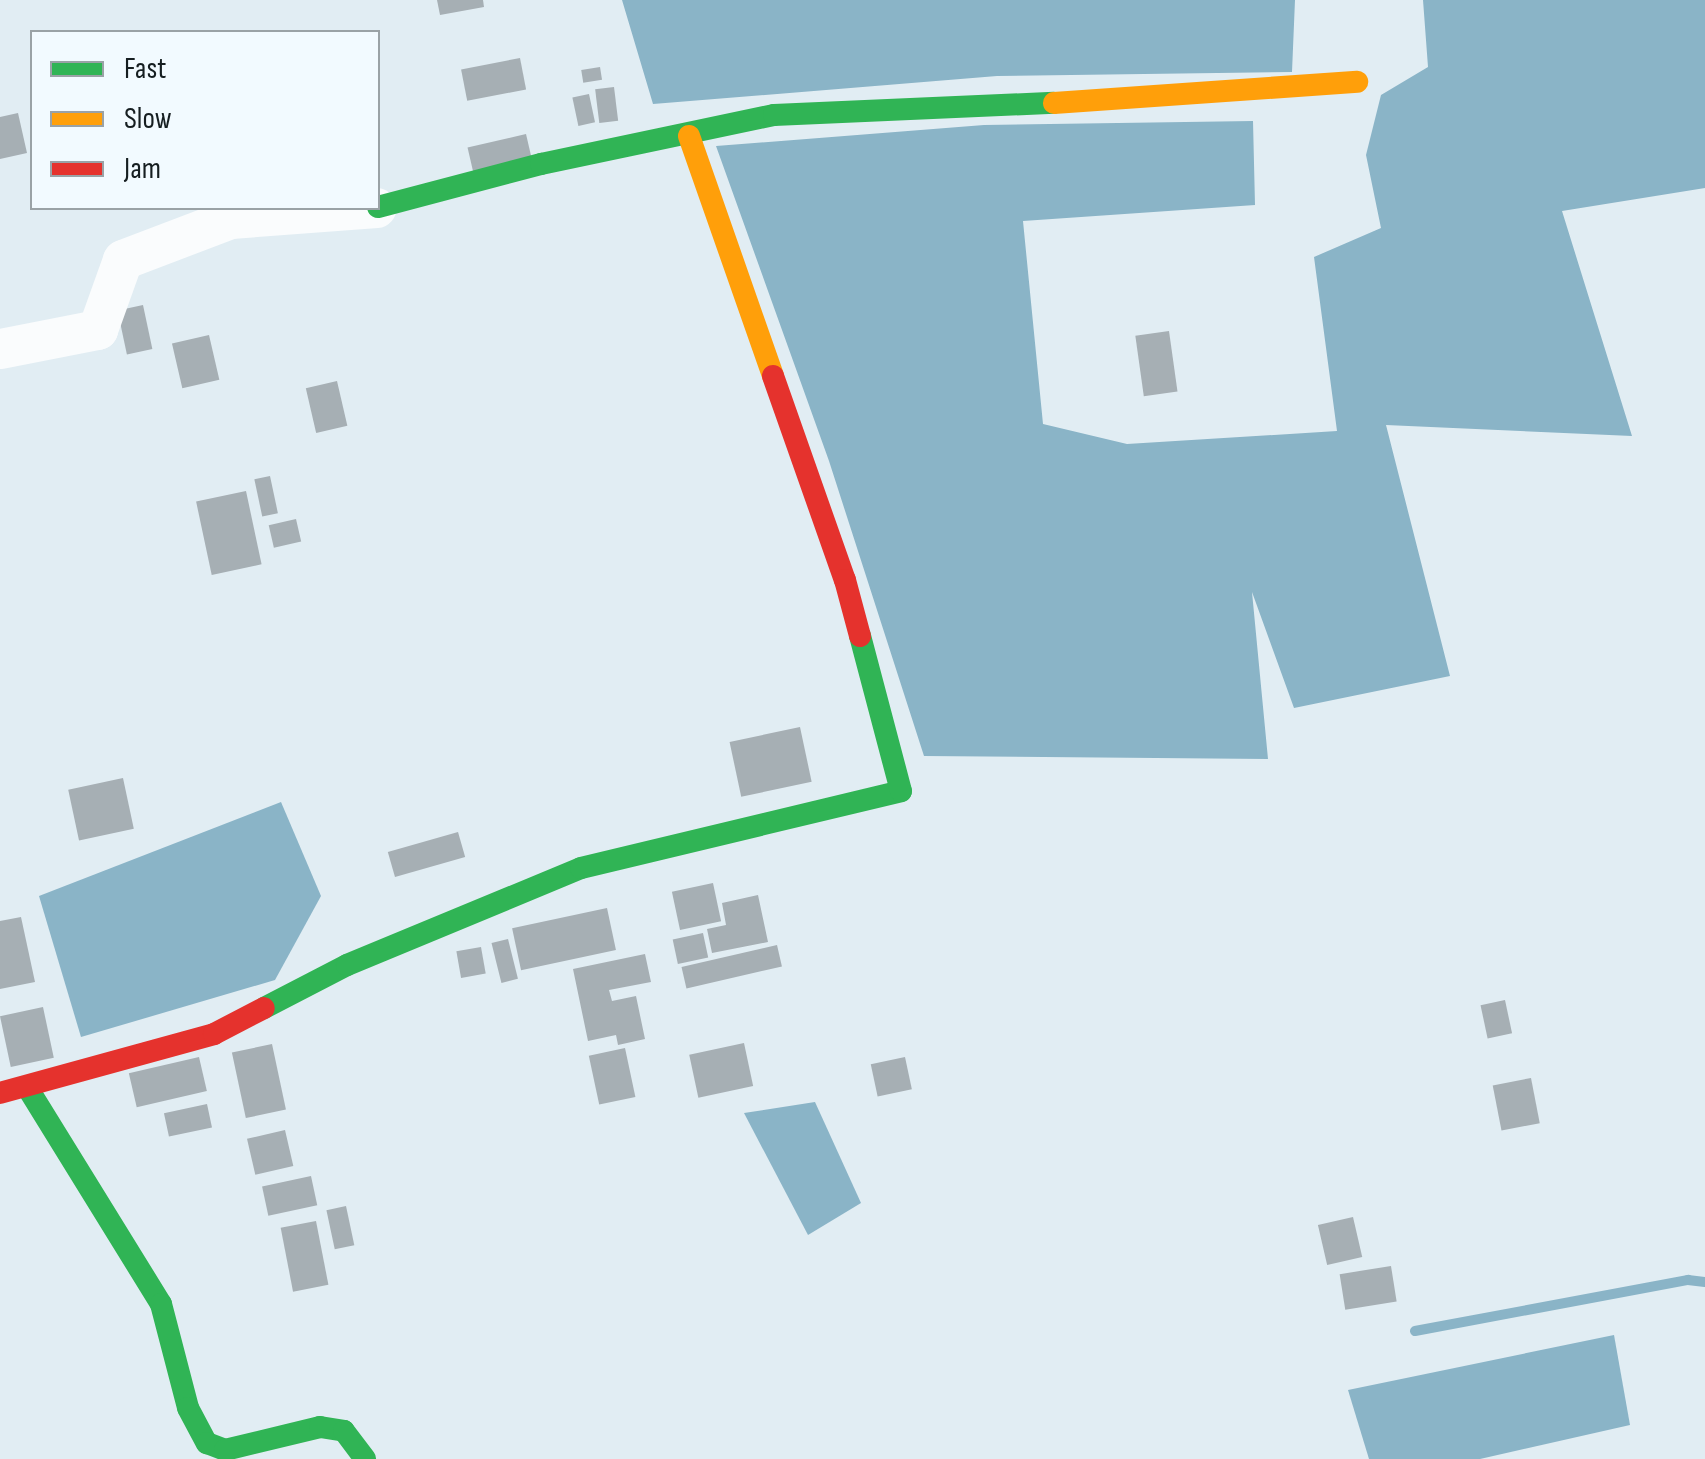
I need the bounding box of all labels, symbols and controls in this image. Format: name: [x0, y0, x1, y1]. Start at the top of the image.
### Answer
legend: [30, 30, 380, 210]
text: Fast: [124, 51, 166, 87]
text: Slow: [124, 101, 172, 137]
text: Jam: [124, 151, 161, 187]

